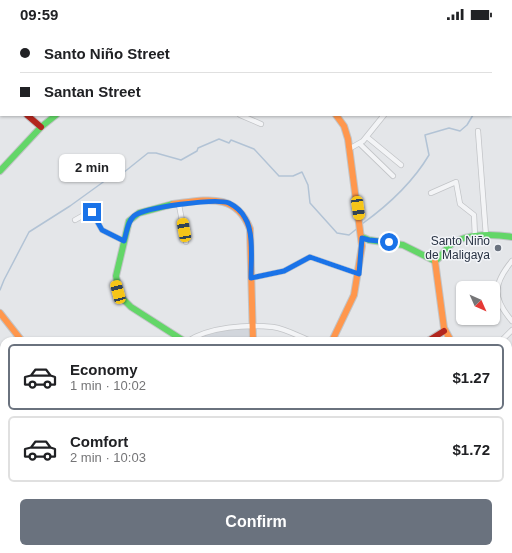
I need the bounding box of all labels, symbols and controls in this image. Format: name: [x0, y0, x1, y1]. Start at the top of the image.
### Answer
text: 09:59: [20, 6, 58, 23]
text: Santo Niño Street: [44, 45, 170, 62]
text: Santan Street: [44, 83, 141, 100]
callout: 2 min: [59, 154, 125, 182]
text: 2 min: [75, 160, 109, 175]
car: [350, 195, 366, 221]
route end: [83, 203, 101, 221]
car: [176, 217, 192, 243]
route start: [380, 233, 398, 251]
place label: Santo Niño de Maligaya: [425, 234, 490, 262]
marker: Santo Niño de Maligaya: [493, 243, 503, 253]
car: [109, 279, 127, 305]
north arrow: [456, 281, 500, 325]
map controls: [456, 281, 500, 325]
icon: car: [22, 359, 58, 395]
text: Economy: [70, 361, 138, 378]
text: $1.27: [452, 369, 490, 386]
text: 1 min · 10:02: [70, 378, 146, 393]
icon: car: [22, 431, 58, 467]
text: Comfort: [70, 433, 128, 450]
text: $1.72: [452, 441, 490, 458]
text: 2 min · 10:03: [70, 450, 146, 465]
button: Confirm: [20, 499, 492, 545]

